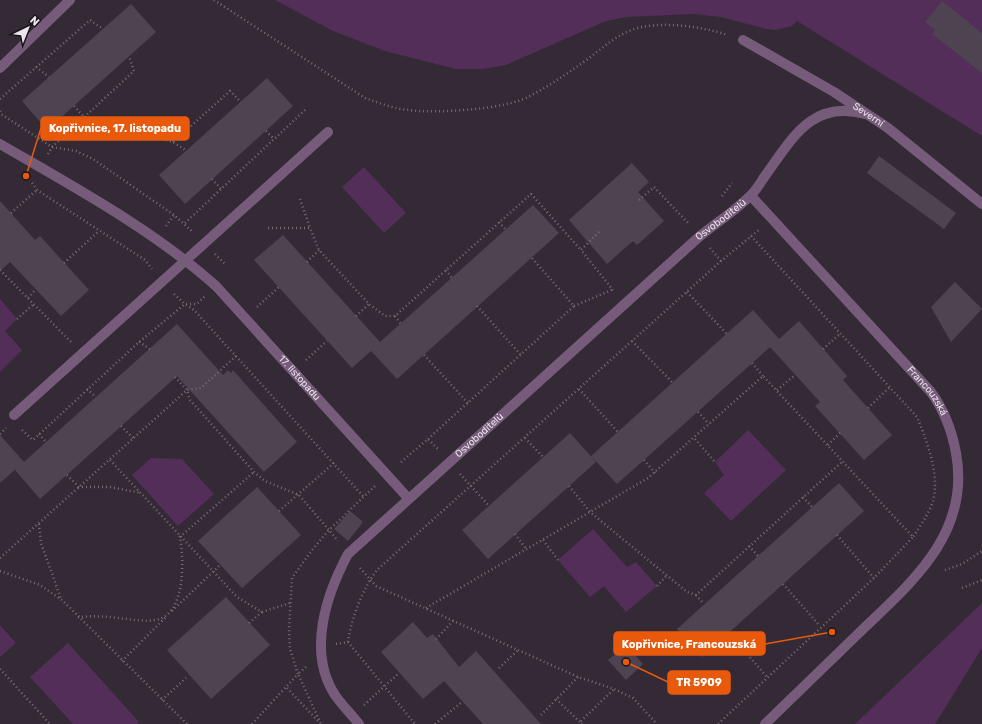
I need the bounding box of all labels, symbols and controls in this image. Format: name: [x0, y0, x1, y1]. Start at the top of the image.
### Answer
north arrow: [8, 8, 48, 48]
text: N: [27, 14, 42, 29]
street label: Severní: [850, 100, 887, 130]
callout: Kopřivnice, 17. listopadu: [41, 117, 189, 140]
text: Kopřivnice, 17. listopadu: [49, 122, 181, 135]
street label: Osvoboditelů: [693, 196, 749, 243]
street label: 17. listopadu: [276, 353, 323, 403]
street label: Francouzská: [904, 364, 950, 417]
street label: Osvoboditelů: [453, 411, 506, 460]
callout: Kopřivnice, Francouzská: [614, 632, 765, 655]
text: Kopřivnice, Francouzská: [622, 638, 756, 651]
callout: TR 5909: [668, 671, 730, 694]
text: TR 5909: [676, 676, 722, 689]

